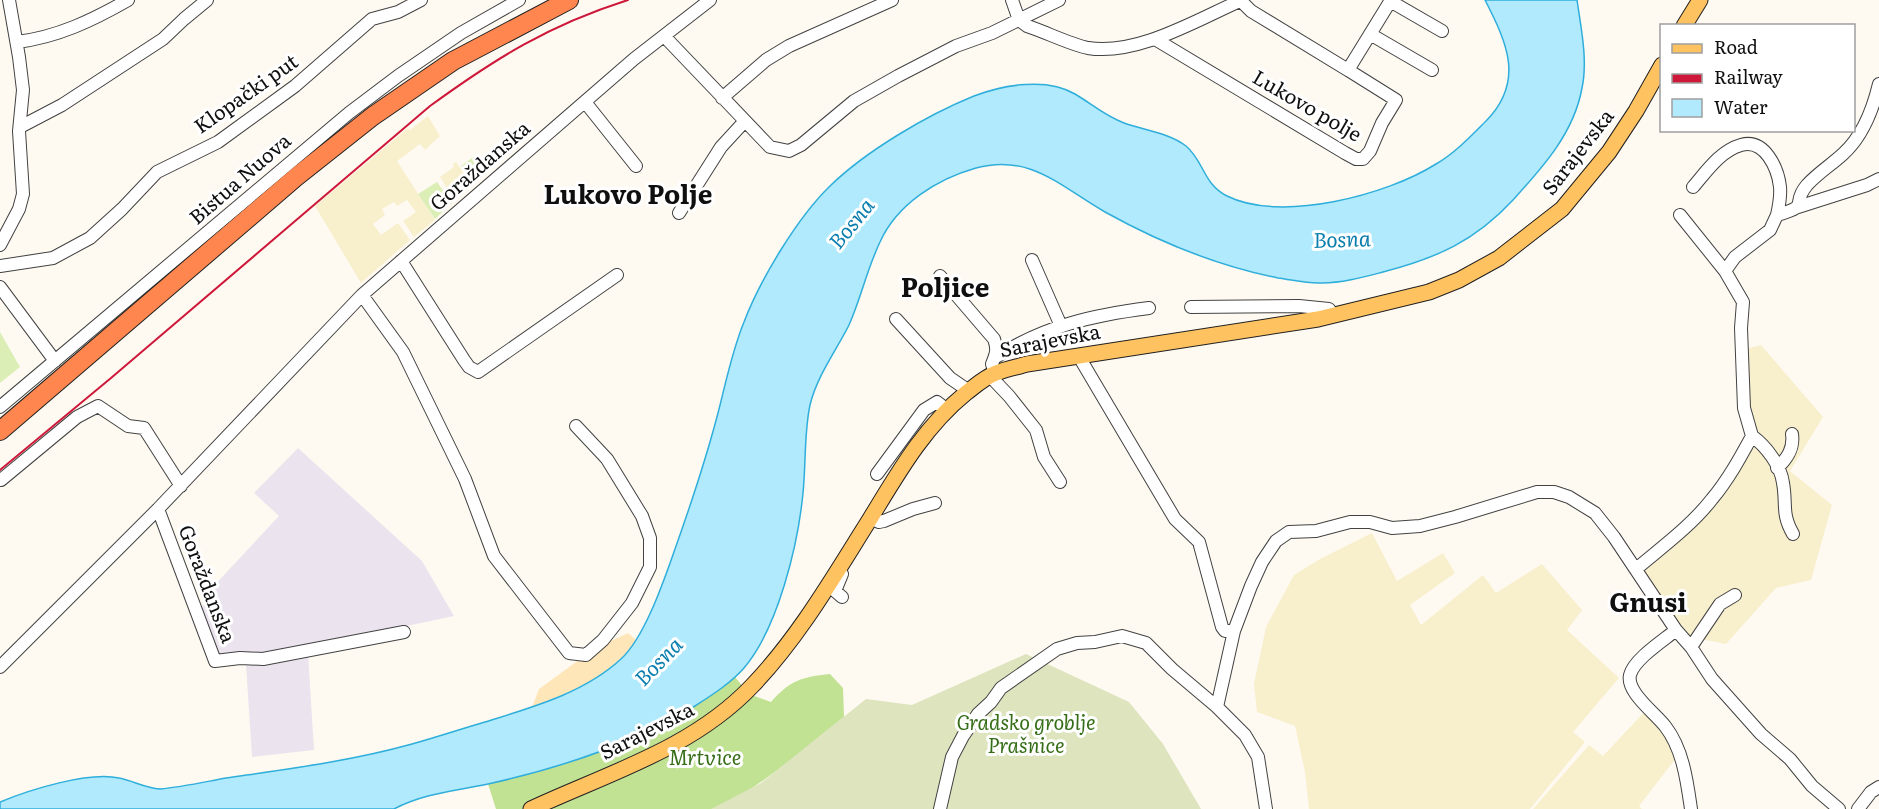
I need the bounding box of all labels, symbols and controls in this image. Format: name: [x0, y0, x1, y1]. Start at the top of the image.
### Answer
legend: [1660, 24, 1855, 132]
text: Road: [1714, 33, 1758, 60]
street label: Klopački put: [187, 45, 303, 139]
street label: Lukovo polje: [1248, 61, 1368, 148]
text: Railway: [1714, 63, 1783, 90]
text: Water: [1714, 93, 1768, 120]
street label: Sarajevska: [1533, 101, 1620, 200]
street label: Goraždanska: [422, 112, 536, 217]
street label: Bistua Nuova: [181, 125, 296, 230]
district label: Lukovo Polje: [543, 173, 713, 212]
water label: Bosna: [820, 190, 880, 255]
water label: Bosna: [1313, 221, 1371, 254]
district label: Poljice: [901, 266, 989, 305]
street label: Sarajevska: [997, 315, 1103, 363]
street label: Goraždanska: [173, 520, 245, 647]
district label: Gnusi: [1609, 581, 1687, 620]
water label: Bosna: [626, 629, 688, 692]
street label: Sarajevska: [594, 693, 698, 766]
park label: Gradsko groblje Prašnice: [956, 706, 1096, 759]
park label: Mrtvice: [669, 741, 741, 771]

